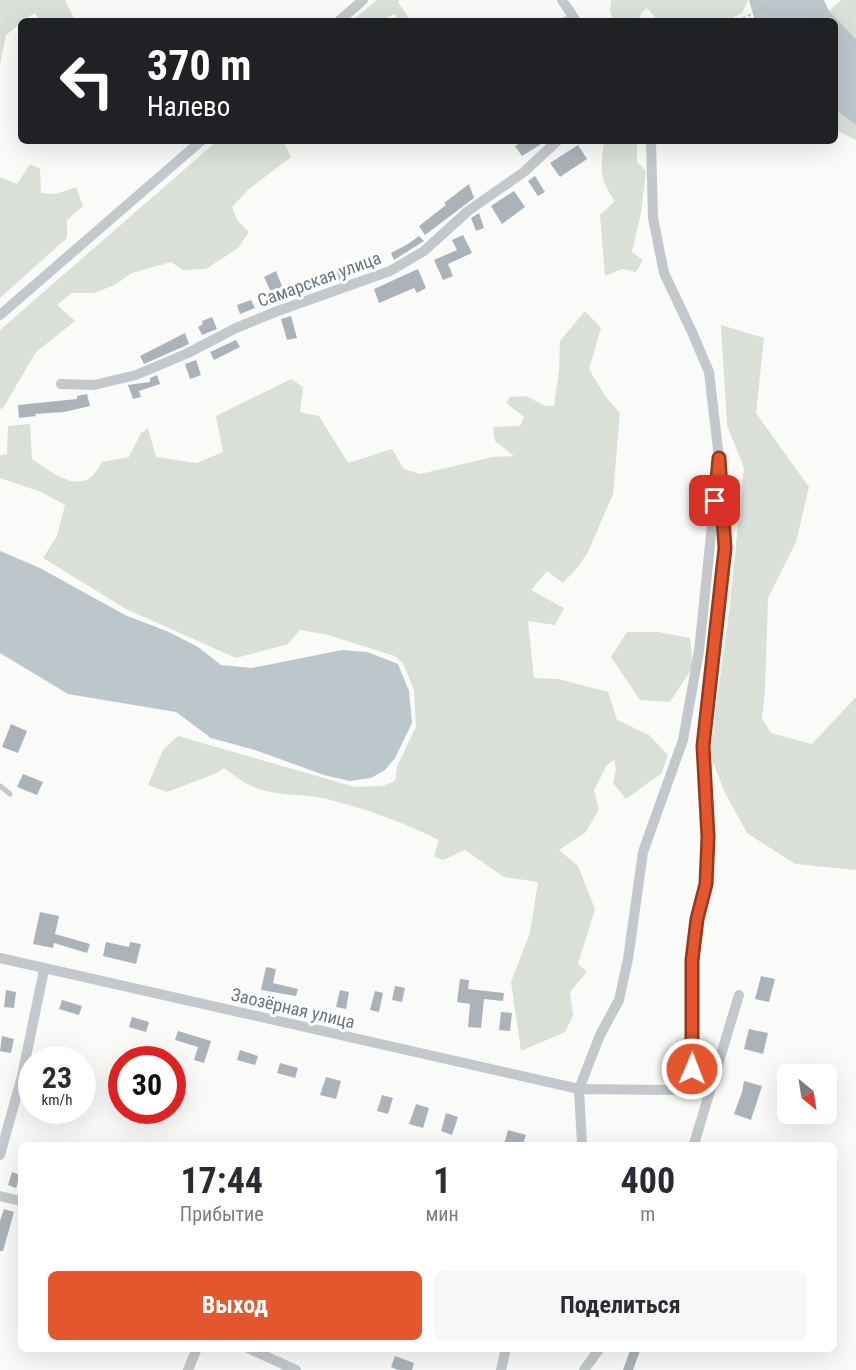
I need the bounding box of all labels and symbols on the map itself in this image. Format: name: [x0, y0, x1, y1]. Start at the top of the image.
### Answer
street label: Самарская улица: [254, 247, 384, 311]
pin: [689, 475, 740, 526]
street label: Заозёрная улица: [229, 984, 357, 1032]
position arrow: [660, 1037, 724, 1101]
speed limit sign: 30: [108, 1046, 186, 1124]
north arrow: [777, 1064, 837, 1124]

